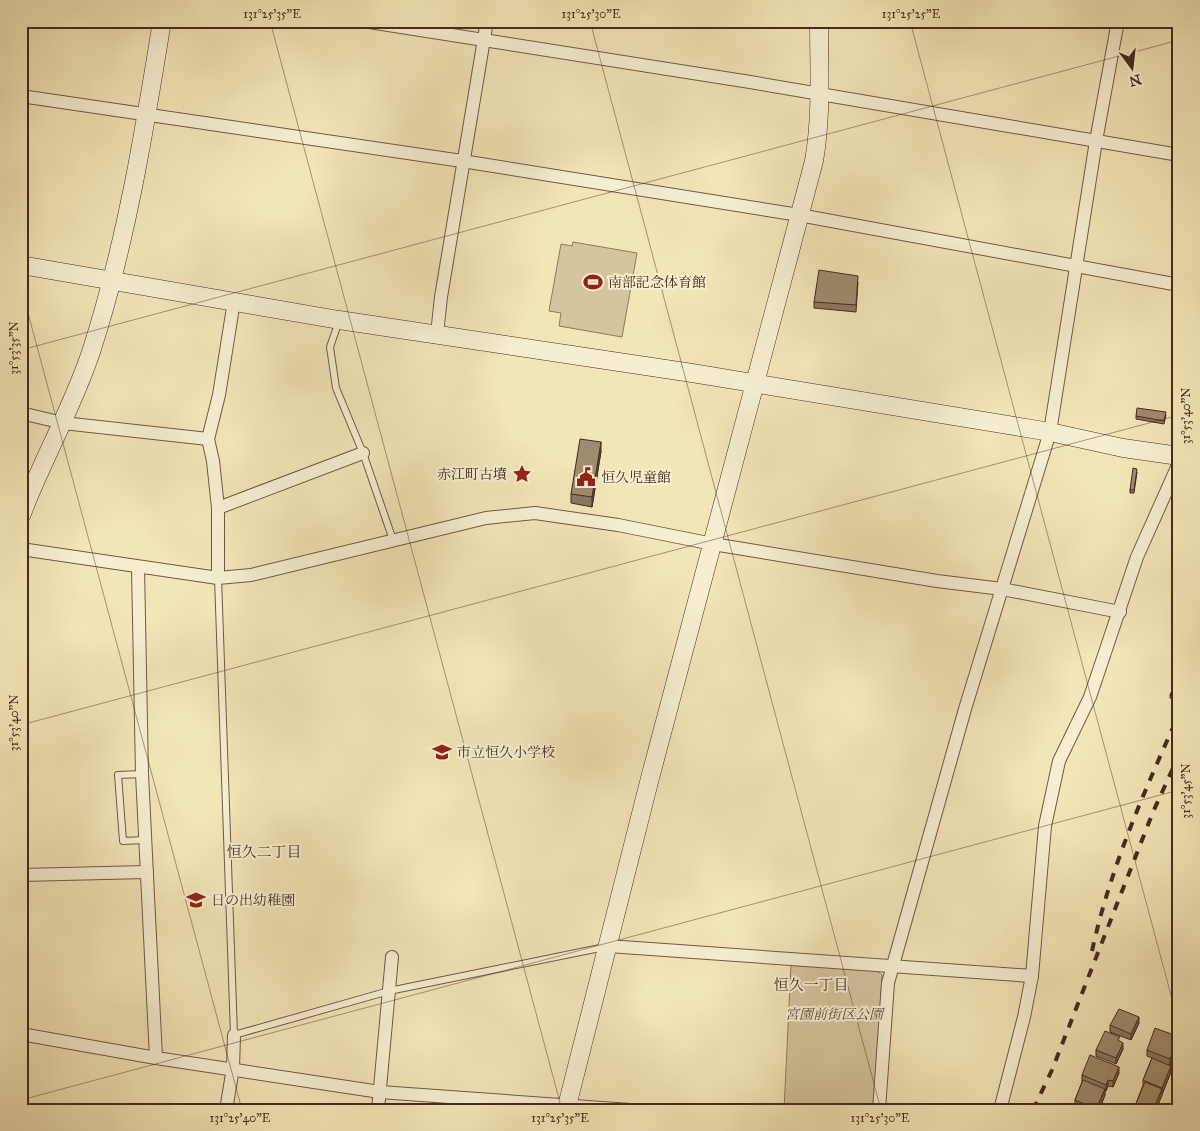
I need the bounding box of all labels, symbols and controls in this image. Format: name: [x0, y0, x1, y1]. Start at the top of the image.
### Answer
text: 131°25'35"E: [243, 7, 301, 21]
text: 131°25'30"E: [562, 7, 621, 21]
text: 131°25'25"E: [882, 7, 941, 21]
north arrow: [1108, 42, 1158, 92]
text: N: [1127, 70, 1143, 90]
sports icon: 南部記念体育館: [582, 271, 604, 293]
place label: 南部記念体育館: [608, 274, 706, 291]
text: 31°53'35"N: [7, 321, 21, 375]
text: 31°53'40"N: [1179, 388, 1193, 444]
place icon: 赤江町古墳: [511, 463, 533, 485]
place label: 赤江町古墳: [437, 466, 507, 483]
public building icon: 恒久児童館: [575, 466, 597, 488]
place label: 恒久児童館: [601, 469, 671, 486]
text: 31°53'40"N: [7, 695, 21, 751]
school or university icon: 市立恒久小学校: [431, 741, 453, 763]
place label: 市立恒久小学校: [457, 744, 555, 761]
text: 31°53'45"N: [1179, 763, 1193, 819]
district label: 恒久二丁目: [226, 843, 302, 861]
school or university icon: 日の出幼稚園: [185, 889, 207, 911]
place label: 日の出幼稚園: [211, 892, 295, 909]
district label: 恒久一丁目: [773, 976, 849, 994]
park label: 宮園前街区公園: [785, 1006, 885, 1023]
text: 131°25'40"E: [210, 1111, 271, 1125]
text: 131°25'35"E: [531, 1111, 589, 1125]
text: 131°25'30"E: [851, 1111, 910, 1125]

